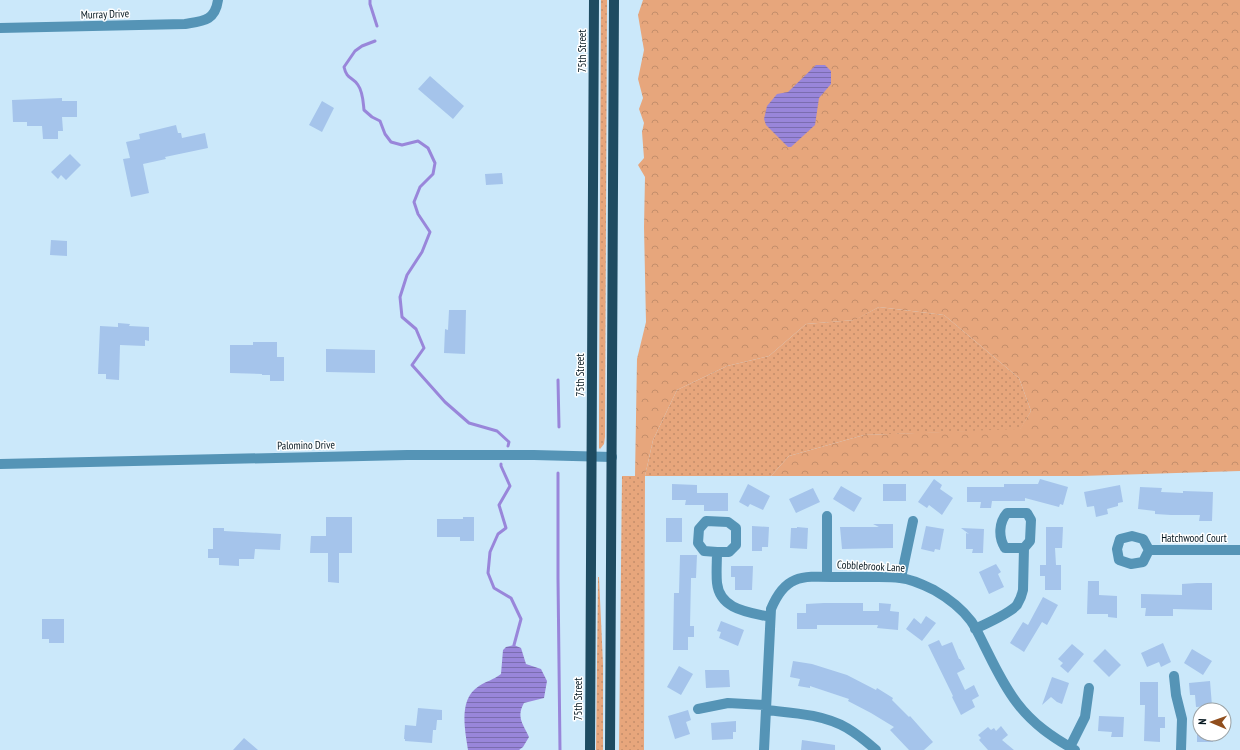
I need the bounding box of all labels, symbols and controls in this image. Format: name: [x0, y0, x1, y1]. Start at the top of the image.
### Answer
street label: Murray Drive: [81, 6, 130, 22]
street label: 75th Street: [575, 30, 589, 72]
street label: 75th Street: [573, 354, 587, 396]
street label: Palomino Drive: [277, 437, 335, 453]
street label: Hatchwood Court: [1161, 531, 1227, 545]
street label: Cobblebrook Lane: [837, 557, 906, 575]
street label: 75th Street: [571, 678, 585, 720]
north arrow: [1192, 702, 1232, 742]
text: N: [1195, 718, 1209, 725]

